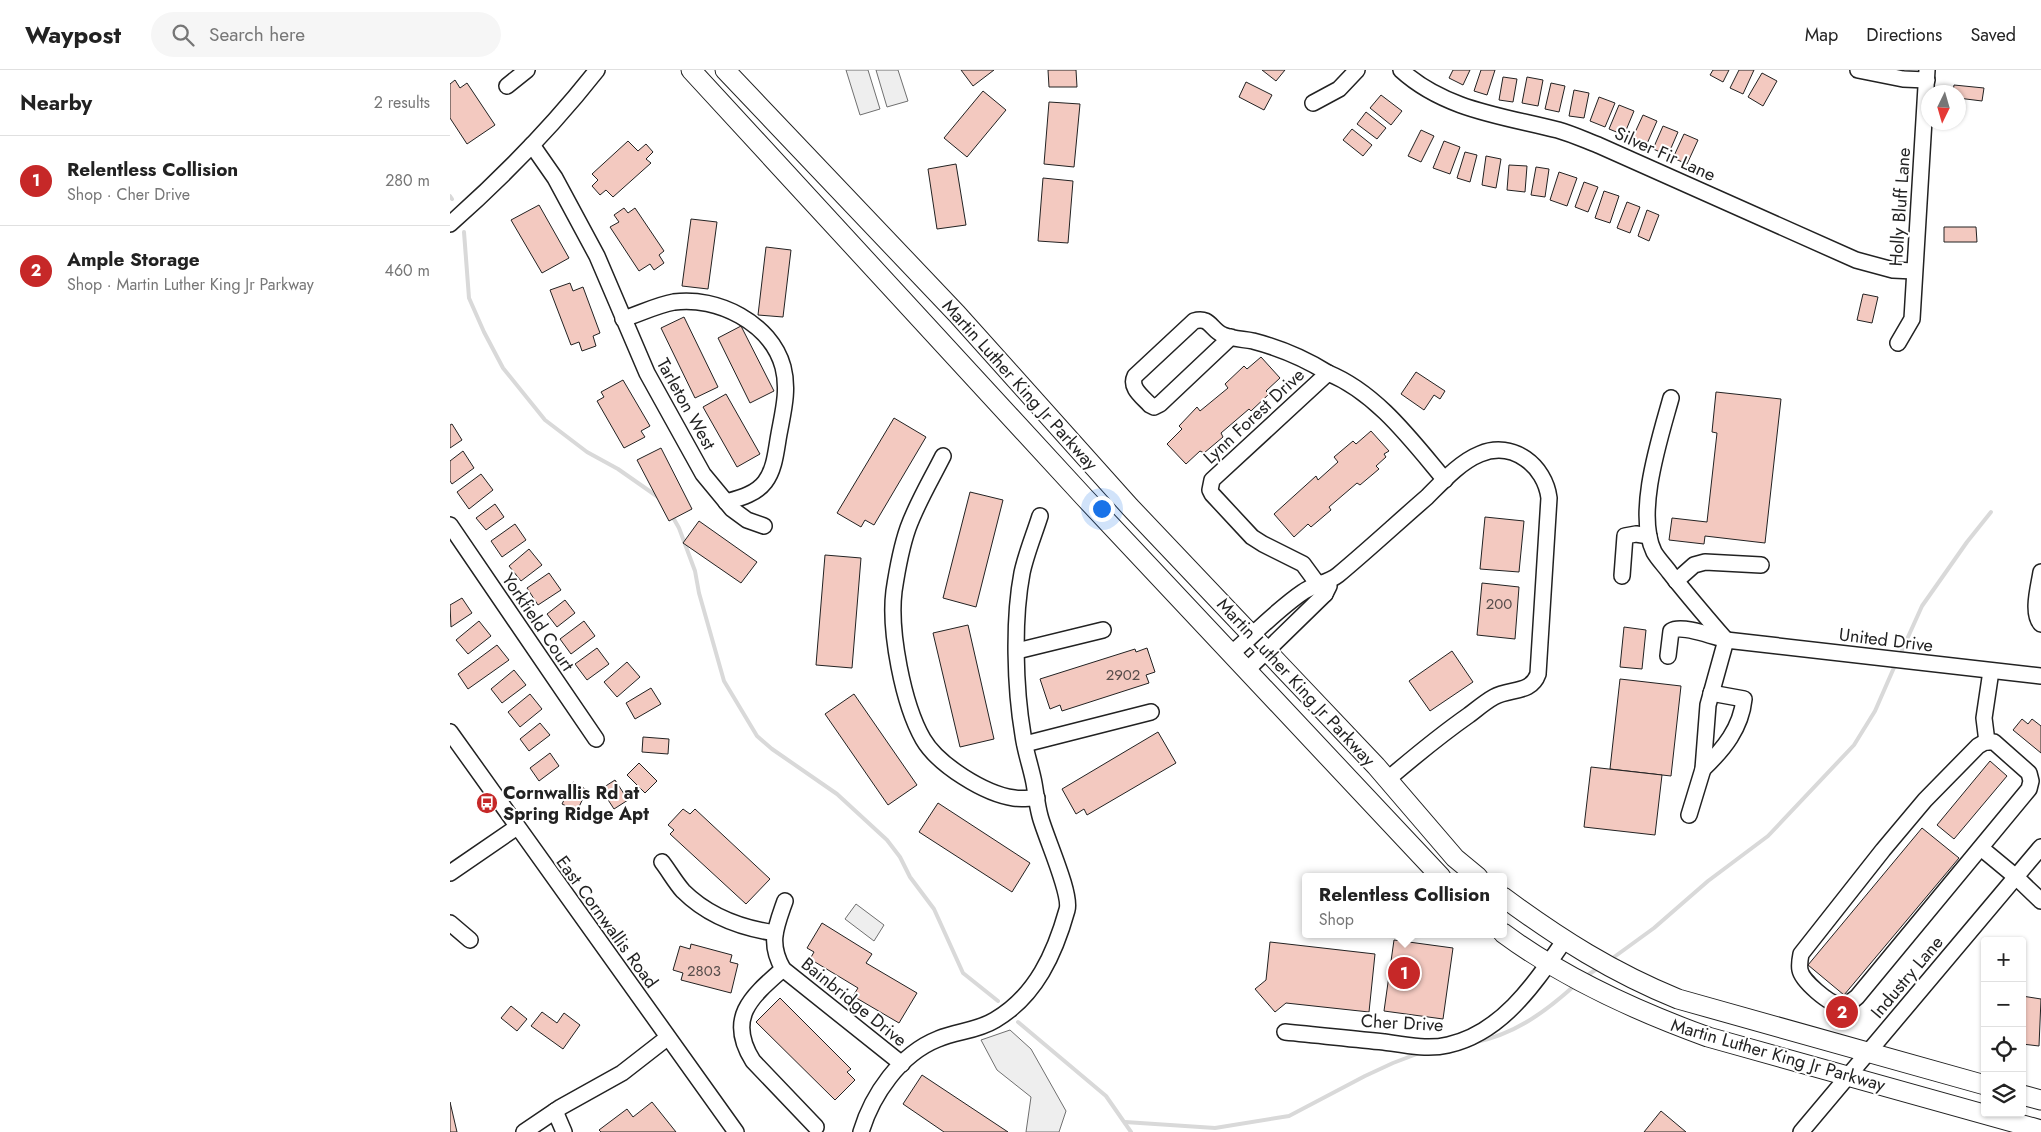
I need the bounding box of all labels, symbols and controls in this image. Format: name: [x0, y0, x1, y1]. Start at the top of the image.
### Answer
search box: [151, 12, 501, 57]
text: Waypost: [25, 17, 121, 52]
icon: search: [169, 21, 197, 49]
text: Search here: [209, 21, 305, 48]
text: Map: [1805, 22, 1838, 48]
text: Directions: [1866, 22, 1942, 48]
text: Saved: [1970, 22, 2016, 48]
north arrow: [1921, 85, 1966, 130]
text: Nearby: [20, 88, 92, 118]
text: 2 results: [374, 91, 430, 114]
street label: Silver Fir Lane: [1610, 120, 1720, 188]
street label: Holly Bluff Lane: [1883, 147, 1917, 267]
text: Relentless Collision: [67, 156, 238, 183]
text: 1: [32, 169, 40, 192]
text: 280 m: [385, 169, 430, 192]
text: Shop · Cher Drive: [67, 183, 190, 206]
text: Ample Storage: [67, 246, 200, 273]
text: 2: [31, 259, 41, 282]
text: 460 m: [385, 259, 430, 282]
text: Shop · Martin Luther King Jr Parkway: [67, 273, 314, 296]
street label: Martin Luther King Jr Parkway: [936, 294, 1104, 476]
street label: Tarleton West: [650, 354, 722, 455]
street label: Lynn Forest Drive: [1198, 362, 1310, 470]
your location: [1089, 496, 1115, 522]
street label: Yorkfield Court: [496, 568, 581, 677]
street label: Martin Luther King Jr Parkway: [1211, 592, 1381, 772]
house number: 200: [1486, 593, 1512, 615]
street label: United Drive: [1837, 621, 1935, 659]
house number: 2902: [1106, 664, 1140, 686]
place label: Cornwallis Rd at Spring Ridge Apt: [503, 780, 649, 827]
bus stop icon: Cornwallis Rd at Spring Ridge Apt: [475, 791, 499, 815]
street label: East Cornwallis Road: [550, 850, 664, 994]
popup: [1302, 873, 1507, 938]
text: Relentless Collision: [1319, 881, 1490, 908]
text: Shop: [1319, 908, 1354, 931]
street label: Industry Lane: [1865, 930, 1949, 1024]
map controls: [1981, 937, 2026, 1117]
button: +: [1981, 937, 2026, 982]
street label: Bainbridge Drive: [796, 951, 912, 1053]
pin: 1: [1388, 954, 1420, 992]
house number: 2803: [687, 960, 721, 982]
button: −: [1981, 982, 2026, 1027]
pin: 2: [1826, 993, 1858, 1031]
street label: Cher Drive: [1360, 1008, 1444, 1038]
street label: Martin Luther King Jr Parkway: [1668, 1012, 1888, 1098]
button: locate: [1981, 1027, 2026, 1072]
button: layers: [1981, 1072, 2026, 1117]

